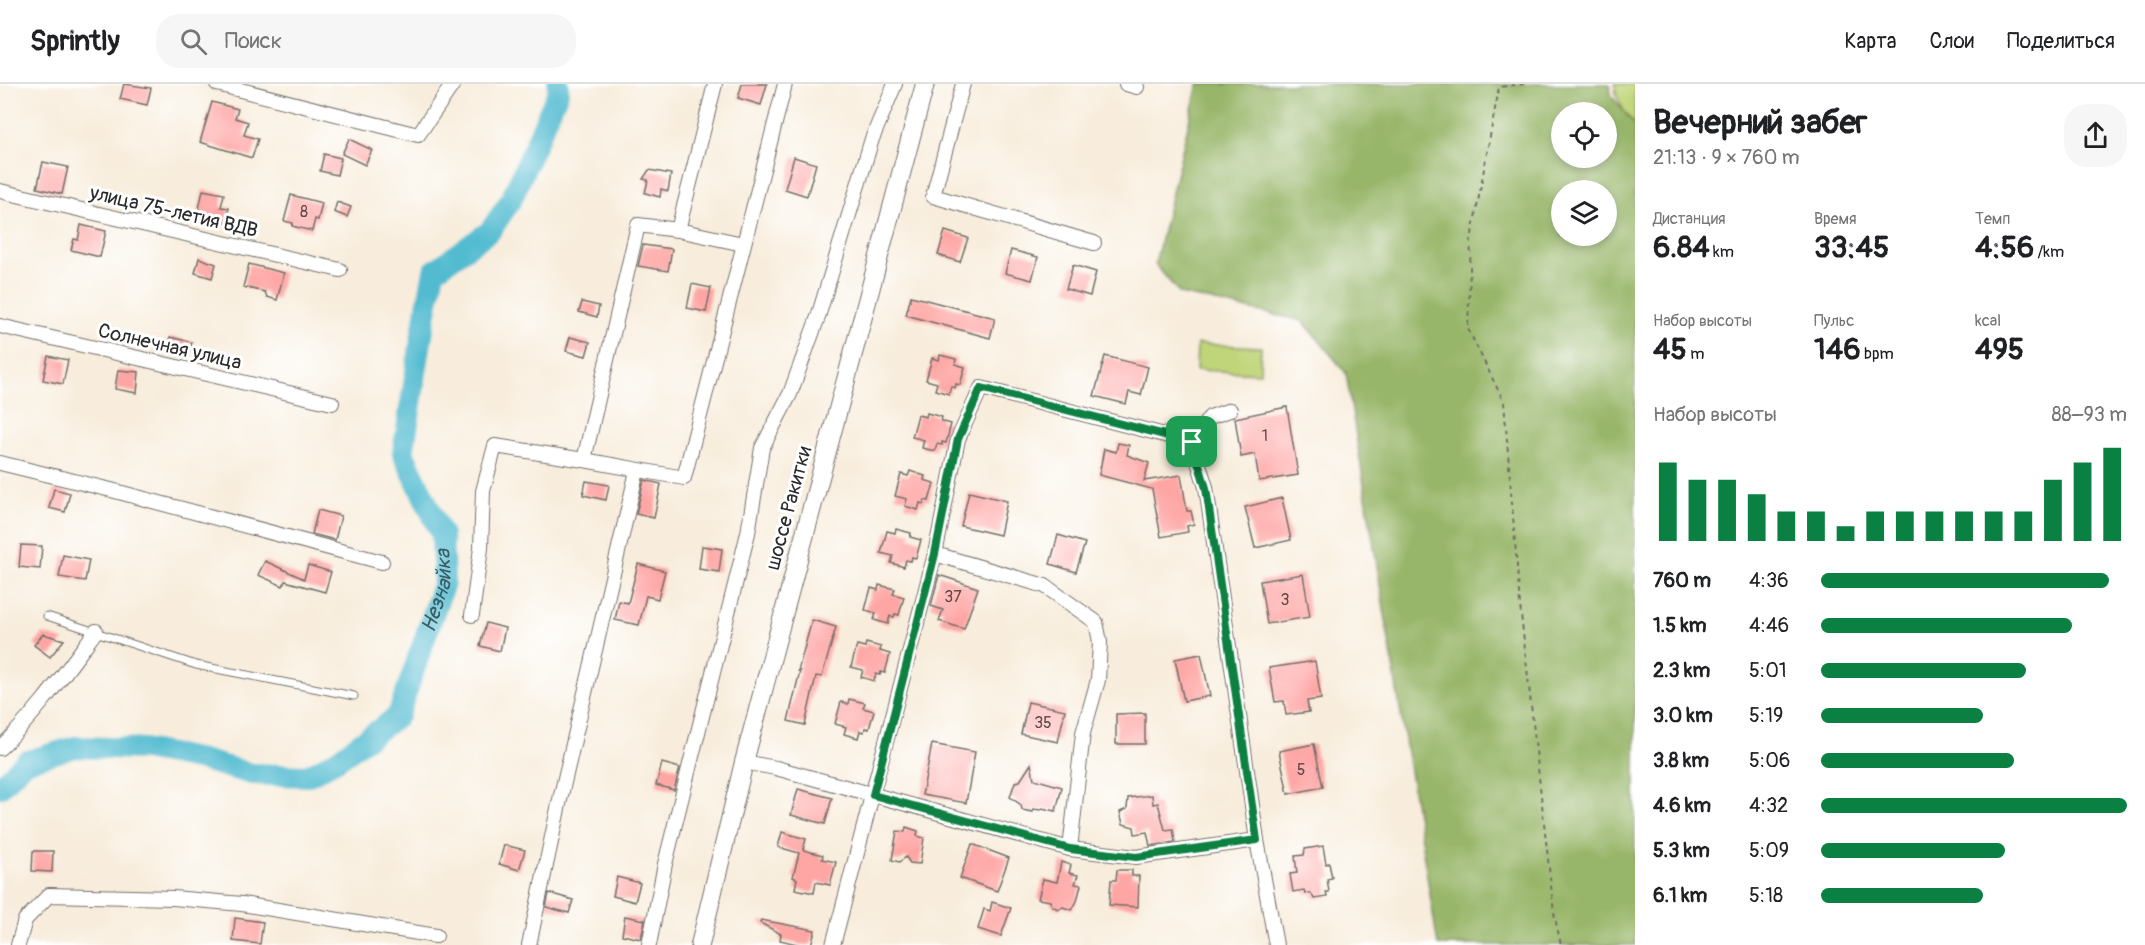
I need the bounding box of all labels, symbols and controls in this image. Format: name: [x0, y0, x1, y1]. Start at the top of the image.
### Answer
search box: [156, 14, 576, 68]
text: Sprintly: [30, 24, 120, 59]
icon: search: [177, 25, 210, 58]
text: Поиск: [225, 27, 282, 55]
text: Карта: [1844, 28, 1896, 55]
text: Слои: [1929, 28, 1974, 55]
text: Поделиться: [2007, 28, 2115, 55]
map controls: [1551, 102, 1617, 246]
button: locate: [1551, 102, 1617, 168]
text: Вечерний забег: [1653, 102, 1867, 143]
button: share: [2064, 104, 2127, 167]
text: 21:13 · 9 × 760 m: [1653, 145, 1799, 170]
street label: улица 75-летия ВДВ: [86, 180, 260, 243]
button: layers: [1551, 180, 1617, 246]
house number: 8: [300, 202, 308, 222]
text: Дистанция: [1653, 209, 1726, 229]
text: Время: [1814, 209, 1857, 229]
text: Темп: [1975, 209, 2010, 229]
text: 6.84: [1653, 229, 1710, 266]
text: 33:45: [1814, 229, 1889, 266]
text: 4:56: [1975, 229, 2034, 266]
text: km: [1710, 242, 1734, 262]
text: /km: [2034, 242, 2064, 262]
text: Набор высоты: [1653, 311, 1752, 331]
text: Пульс: [1814, 311, 1854, 331]
text: kcal: [1975, 311, 2001, 331]
street label: Солнечная улица: [96, 318, 244, 375]
text: 45: [1653, 331, 1687, 368]
text: 146: [1814, 331, 1861, 368]
text: 495: [1975, 331, 2024, 368]
text: m: [1687, 344, 1704, 364]
text: bpm: [1861, 344, 1894, 364]
text: Набор высоты: [1653, 402, 1777, 427]
text: 88–93 m: [2052, 402, 2127, 427]
pin: [1166, 416, 1217, 467]
icon: arrive: [1175, 425, 1208, 458]
house number: 1: [1262, 426, 1268, 446]
street label: шоссе Ракитки: [760, 443, 817, 573]
water label: Незнайка: [415, 547, 459, 636]
text: 760 m: [1653, 568, 1711, 593]
text: 4:36: [1749, 568, 1789, 593]
house number: 37: [944, 587, 962, 607]
house number: 3: [1281, 590, 1290, 610]
text: 1.5 km: [1653, 613, 1706, 638]
text: 4:46: [1749, 613, 1789, 638]
text: 2.3 km: [1653, 658, 1710, 683]
text: 5:01: [1749, 658, 1787, 683]
text: 3.0 km: [1653, 703, 1713, 728]
text: 5:19: [1749, 703, 1783, 728]
house number: 35: [1034, 713, 1052, 733]
text: 3.8 km: [1653, 748, 1709, 773]
text: 5:06: [1749, 748, 1790, 773]
house number: 5: [1297, 760, 1305, 780]
text: 4.6 km: [1653, 793, 1711, 818]
text: 4:32: [1749, 793, 1788, 818]
text: 5.3 km: [1653, 838, 1710, 863]
text: 5:09: [1749, 838, 1789, 863]
text: 6.1 km: [1653, 883, 1707, 908]
text: 5:18: [1749, 883, 1783, 908]

